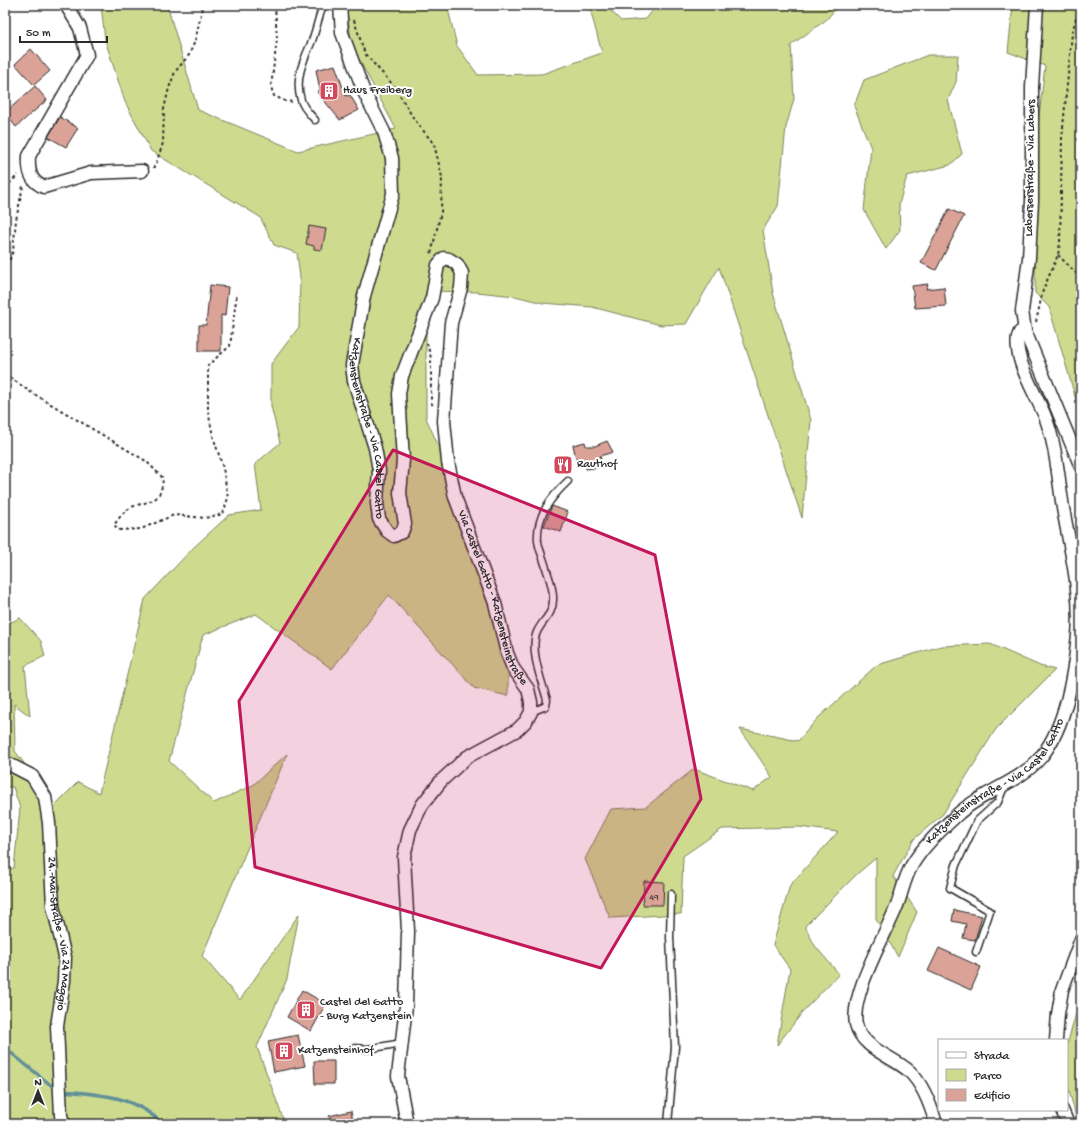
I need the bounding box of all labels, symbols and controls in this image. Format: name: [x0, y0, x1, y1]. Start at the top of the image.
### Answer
scale bar: [20, 18, 107, 44]
text: 50 m: [26, 27, 51, 41]
building icon: Haus Freiberg: [318, 80, 340, 102]
place label: Haus Freiberg: [343, 84, 412, 98]
street label: Laberserstraße - Via Labers: [1023, 99, 1039, 237]
street label: Katzensteinstraße - Via Castel Gatto: [345, 336, 386, 520]
restaurant icon: Rauthof: [552, 454, 574, 476]
place label: Rauthof: [577, 458, 618, 472]
street label: Via Castel Gatto - Katzensteinstraße: [453, 508, 531, 689]
street label: Katzensteinstraße - Via Castel Gatto: [923, 717, 1068, 848]
street label: 24.-Mai-Straße - Via 24 Maggio: [44, 856, 72, 1012]
house number: 49: [649, 892, 659, 904]
place label: Castel del Gatto - Burg Katzenstein: [320, 996, 412, 1024]
building icon: Castel del Gatto - Burg Katzenstein: [295, 999, 317, 1021]
legend: [938, 1039, 1068, 1111]
building icon: Katzensteinhof: [273, 1040, 295, 1062]
place label: Katzensteinhof: [298, 1044, 375, 1058]
text: Strada: [974, 1050, 1009, 1064]
text: Parco: [973, 1070, 1002, 1084]
north arrow: [18, 1071, 58, 1111]
text: N: [34, 1077, 42, 1089]
text: Edificio: [974, 1090, 1010, 1104]

